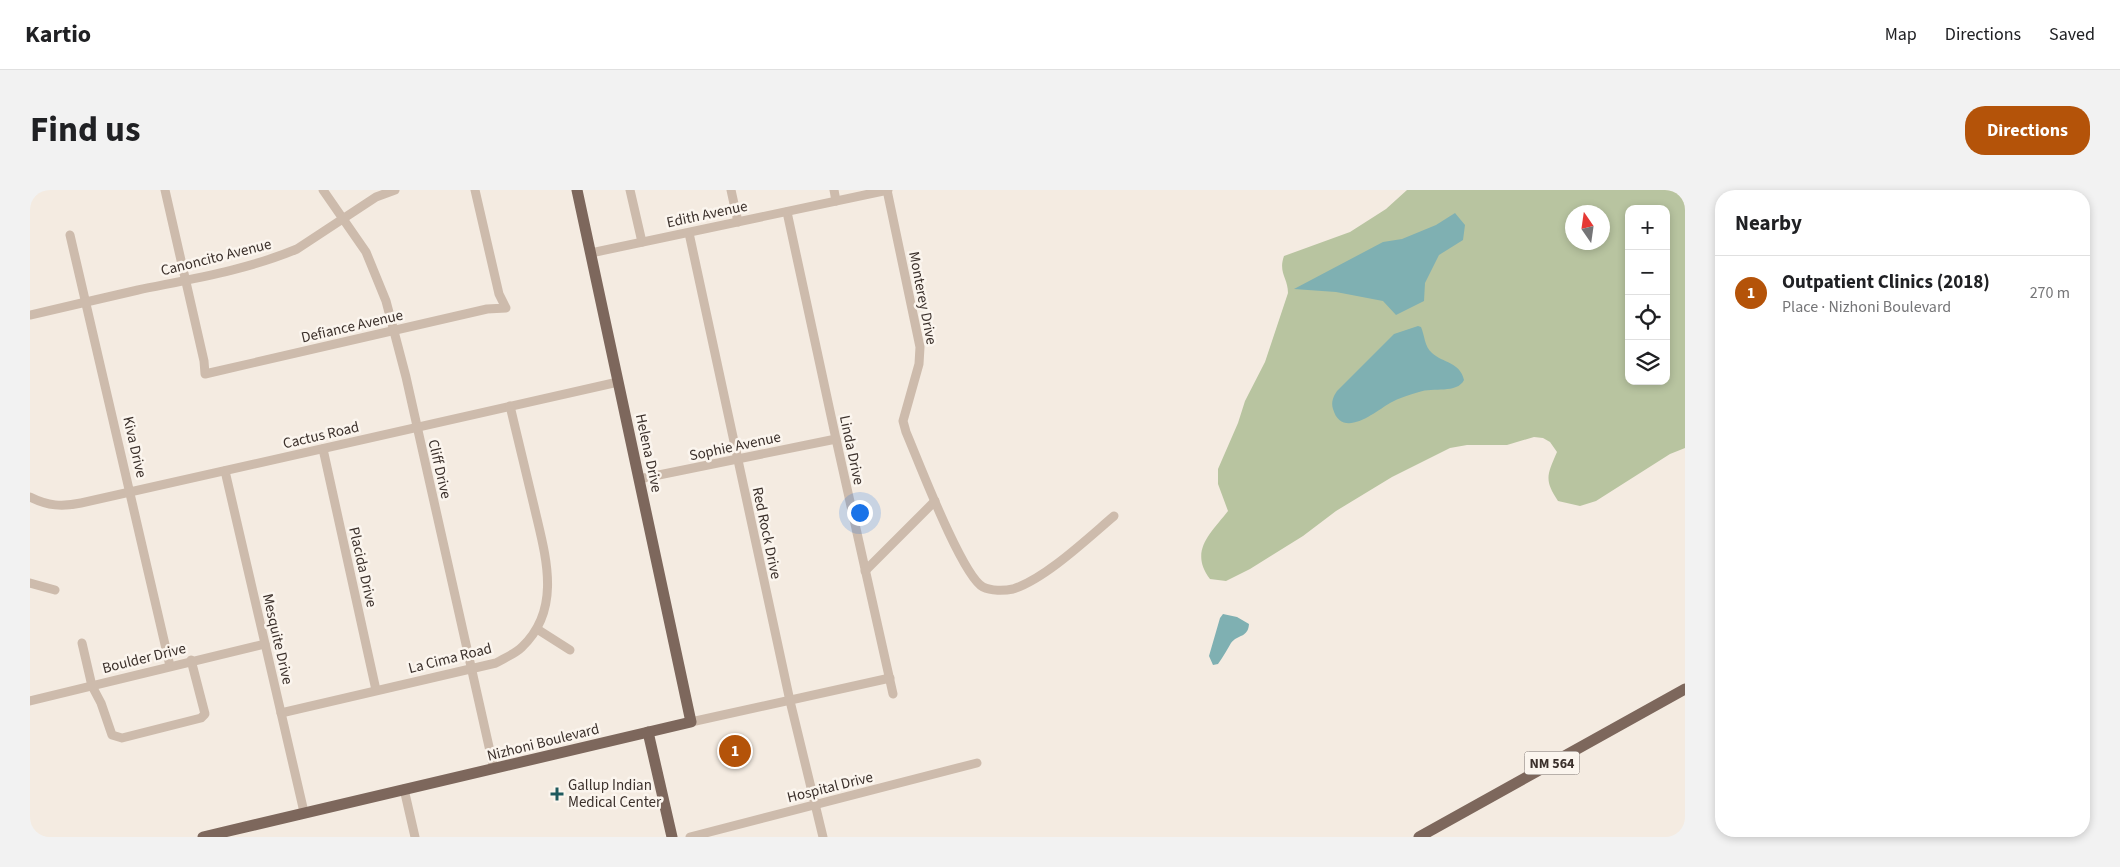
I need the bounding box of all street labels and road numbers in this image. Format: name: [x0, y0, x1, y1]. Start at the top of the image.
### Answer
street label: Edith Avenue: [665, 196, 750, 233]
street label: Canoncito Avenue: [159, 234, 274, 281]
street label: Monterey Drive: [903, 250, 942, 347]
street label: Defiance Avenue: [299, 305, 405, 348]
street label: Helena Drive: [630, 412, 667, 494]
street label: Linda Drive: [834, 413, 869, 487]
street label: Kiva Drive: [117, 414, 152, 480]
street label: Cactus Road: [281, 417, 361, 454]
street label: Sophie Avenue: [687, 427, 783, 466]
street label: Cliff Drive: [423, 437, 457, 501]
street label: Red Rock Drive: [747, 485, 786, 581]
street label: Placida Drive: [343, 525, 382, 609]
street label: Mesquite Drive: [257, 592, 298, 687]
street label: Boulder Drive: [100, 638, 188, 679]
street label: La Cima Road: [406, 638, 494, 679]
street label: Nizhoni Boulevard: [485, 718, 601, 767]
road number: NM 564: [1524, 752, 1580, 774]
street label: Hospital Drive: [785, 767, 875, 808]

